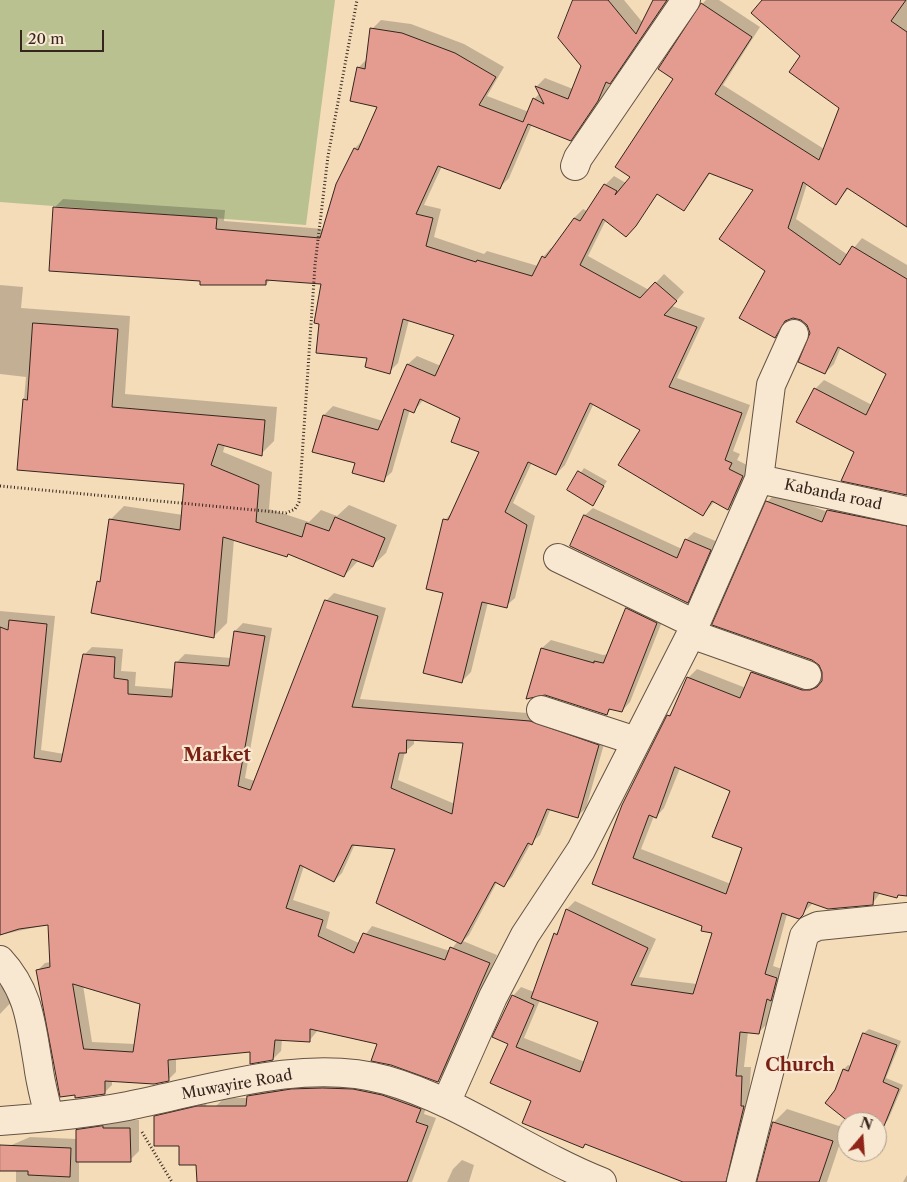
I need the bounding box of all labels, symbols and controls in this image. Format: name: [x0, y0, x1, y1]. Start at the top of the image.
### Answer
scale bar: [22, 20, 106, 52]
text: 20 m: [28, 29, 64, 48]
street label: Kabanda road: [783, 476, 883, 514]
district label: Market: [183, 745, 251, 767]
district label: Church: [765, 1055, 835, 1077]
street label: Muwayire Road: [180, 1066, 294, 1104]
north arrow: [837, 1112, 887, 1162]
text: N: [858, 1113, 875, 1134]

